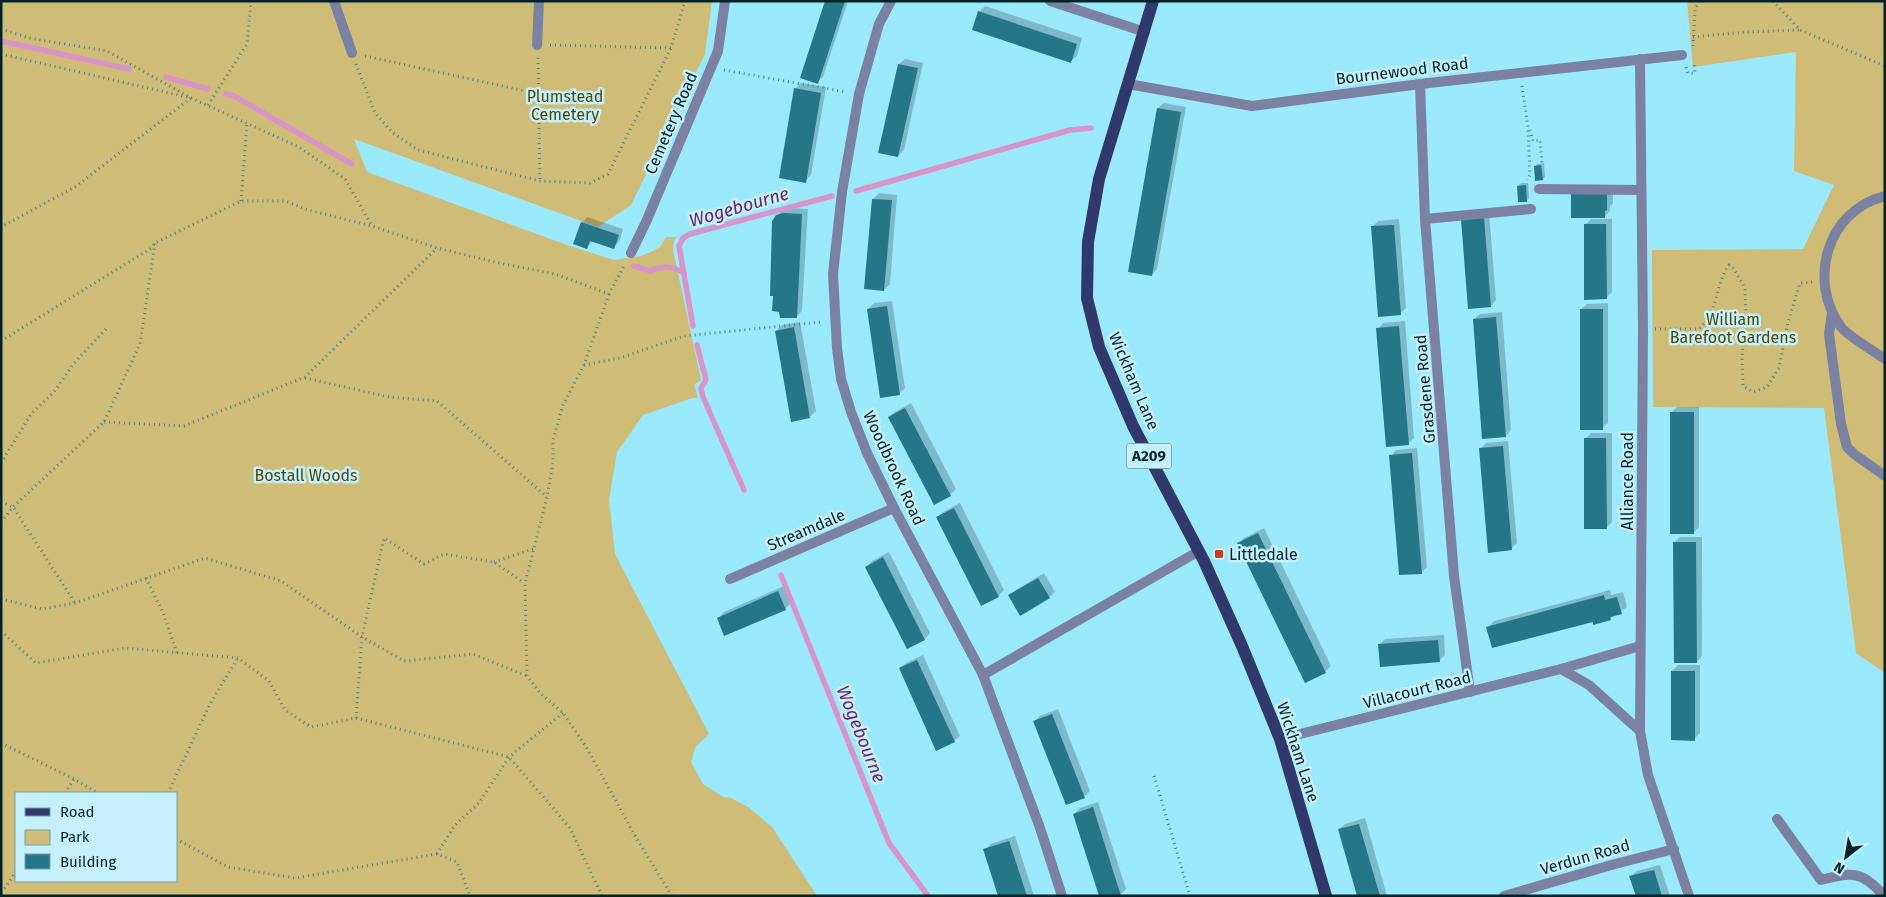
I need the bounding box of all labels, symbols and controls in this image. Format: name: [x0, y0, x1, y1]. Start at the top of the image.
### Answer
street label: Bournewood Road: [1335, 53, 1469, 89]
street label: Cemetery Road: [641, 69, 701, 177]
park label: Plumstead Cemetery: [527, 87, 603, 124]
water label: Wogebourne: [687, 182, 791, 232]
park label: William Barefoot Gardens: [1670, 310, 1796, 347]
street label: Wickham Lane: [1105, 329, 1163, 433]
street label: Grasdene Road: [1411, 334, 1439, 444]
street label: Woodbrook Road: [859, 408, 929, 528]
street label: Alliance Road: [1618, 432, 1637, 530]
road number: A209: [1126, 444, 1172, 468]
park label: Bostall Woods: [254, 466, 358, 485]
street label: Streamdale: [764, 505, 848, 555]
place label: Littledale: [1229, 545, 1298, 564]
marker: Littledale: [1213, 548, 1225, 560]
street label: Villacourt Road: [1361, 667, 1473, 713]
water label: Wogebourne: [832, 682, 890, 786]
street label: Wickham Lane: [1273, 700, 1323, 804]
legend: [15, 792, 178, 882]
text: Road: [60, 803, 95, 821]
text: Park: [60, 828, 90, 846]
north arrow: [1821, 832, 1871, 882]
street label: Verdun Road: [1538, 835, 1632, 879]
text: Building: [60, 853, 116, 871]
text: N: [1831, 858, 1848, 877]

